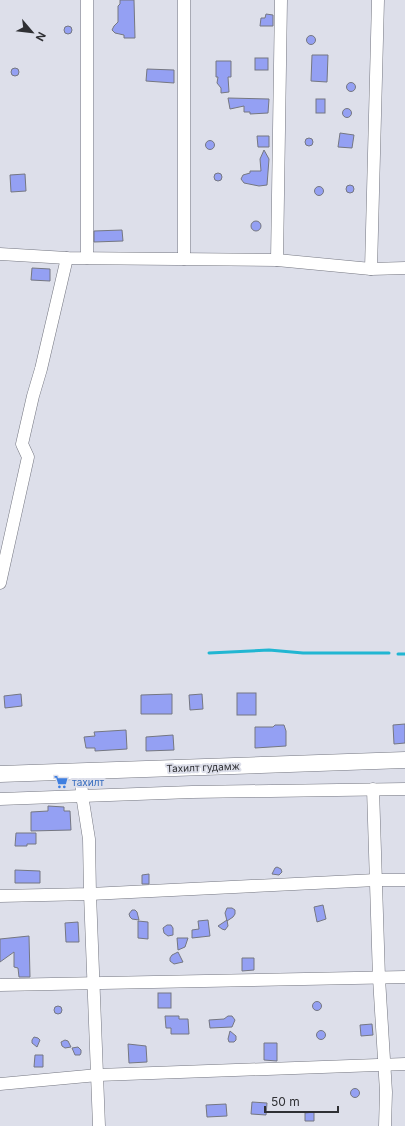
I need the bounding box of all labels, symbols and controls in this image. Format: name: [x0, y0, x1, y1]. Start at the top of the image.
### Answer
north arrow: [12, 12, 52, 52]
text: N: [33, 30, 49, 44]
street label: Тахилт гудамж: [166, 760, 240, 774]
supermarket icon: тахилт: [53, 774, 69, 790]
place label: тахилт: [72, 776, 104, 788]
scale bar: [265, 1088, 338, 1114]
text: 50 m: [271, 1094, 300, 1109]

